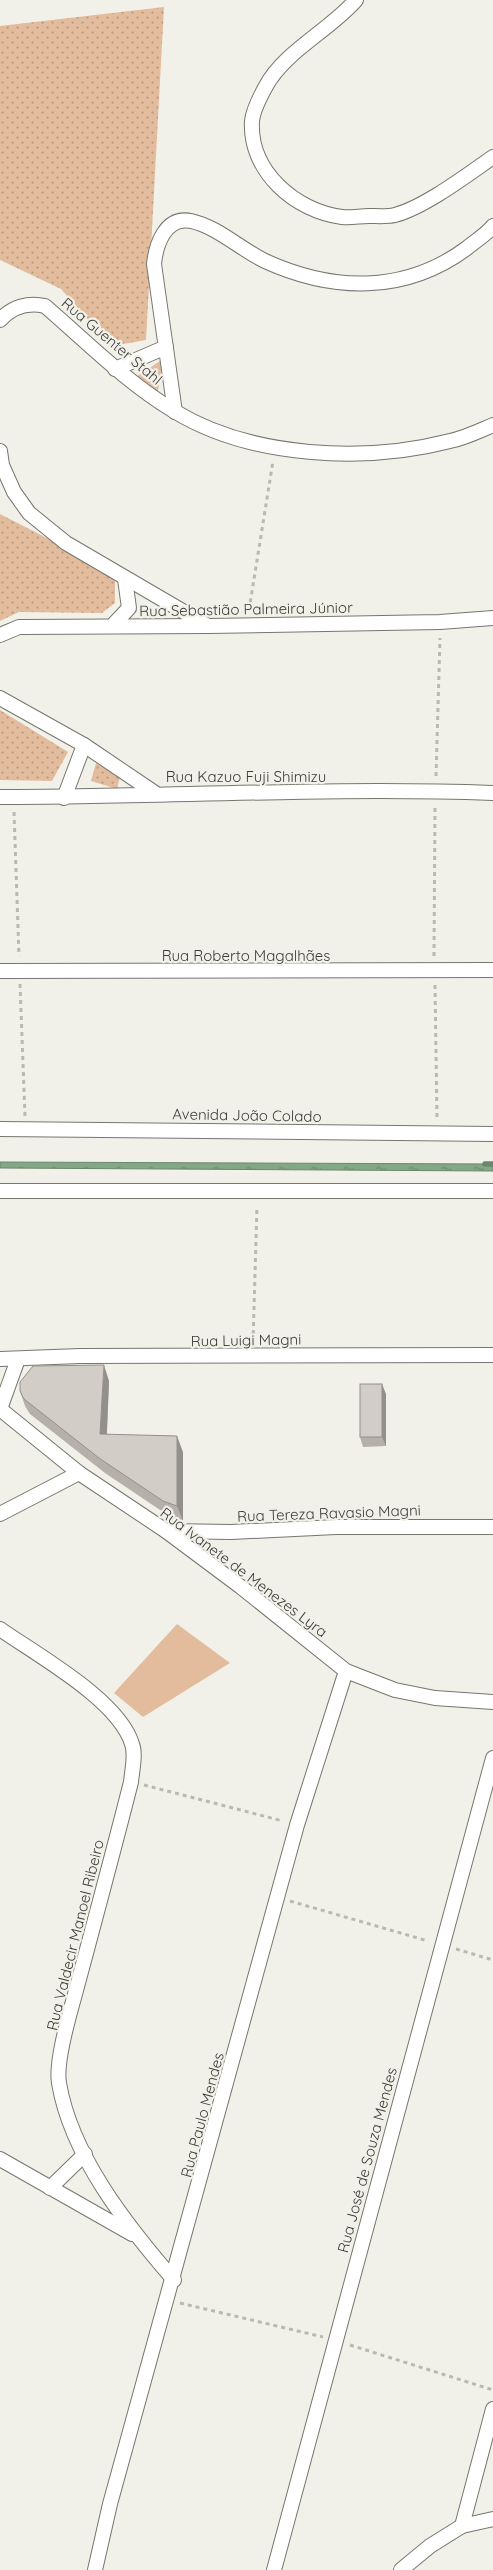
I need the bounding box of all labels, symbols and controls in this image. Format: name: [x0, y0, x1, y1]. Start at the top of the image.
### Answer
street label: Rua Guenter Stahl: [58, 293, 166, 389]
street label: Rua Sebastião Palmeira Júnior: [139, 598, 353, 620]
street label: Rua Kazuo Fuji Shimizu: [166, 767, 326, 786]
street label: Rua Roberto Magalhães: [162, 946, 330, 965]
street label: Avenida João Colado: [172, 1104, 322, 1126]
street label: Rua Luigi Magni: [190, 1330, 302, 1350]
street label: Rua Tereza Ravasio Magni: [237, 1500, 421, 1526]
street label: Rua Ivanete de Menezes Lyra: [157, 1503, 331, 1641]
street label: Rua Valdecir Manoel Ribeiro: [42, 1838, 108, 2032]
street label: Rua Paulo Mendes: [176, 2050, 228, 2180]
street label: Rua José de Souza Mendes: [333, 2065, 401, 2255]

